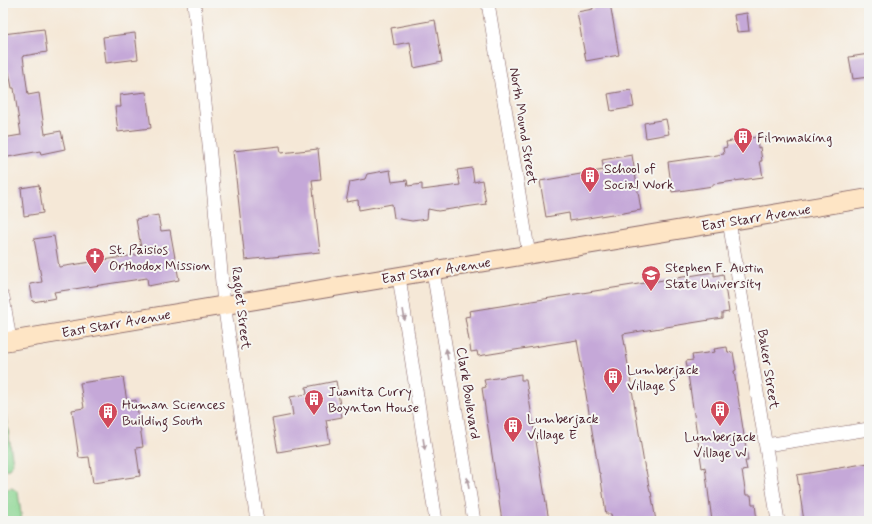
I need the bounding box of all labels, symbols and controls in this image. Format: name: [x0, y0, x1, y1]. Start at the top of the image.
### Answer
street label: North Mound Street: [505, 66, 541, 187]
building icon: Filmmaking: [732, 126, 754, 154]
place label: Filmmaking: [757, 129, 832, 147]
place label: School of Social Work: [604, 160, 674, 194]
building icon: School of Social Work: [579, 165, 601, 193]
street label: East Starr Avenue: [700, 200, 812, 236]
place label: St. Paisios Orthodox Mission: [109, 241, 212, 275]
church icon: St. Paisios Orthodox Mission: [84, 246, 106, 274]
street label: East Starr Avenue: [380, 253, 492, 289]
place label: Stephen F. Austin State University: [665, 259, 764, 293]
school or university icon: Stephen F. Austin State University: [640, 264, 662, 292]
street label: Raguet Street: [225, 266, 255, 352]
street label: East Starr Avenue: [60, 306, 172, 342]
one-way arrow: [402, 309, 408, 321]
street label: Baker Street: [753, 328, 783, 411]
street label: Clark Boulevard: [452, 346, 484, 441]
one-way arrow: [444, 348, 450, 360]
place label: Lumberjack Village S: [627, 361, 699, 395]
building icon: Lumberjack Village S: [602, 366, 624, 394]
place label: Juanita Curry Boynton House: [328, 383, 419, 417]
building icon: Juanita Curry Boynton House: [303, 388, 325, 416]
place label: Human Sciences Building South: [122, 396, 225, 432]
building icon: Lumberjack Village W: [709, 399, 731, 427]
building icon: Human Sciences Building South: [97, 401, 119, 429]
place label: Lumberjack Village E: [527, 410, 599, 444]
building icon: Lumberjack Village E: [502, 415, 524, 443]
place label: Lumberjack Village W: [684, 428, 756, 462]
one-way arrow: [421, 438, 427, 450]
one-way arrow: [465, 476, 471, 489]

